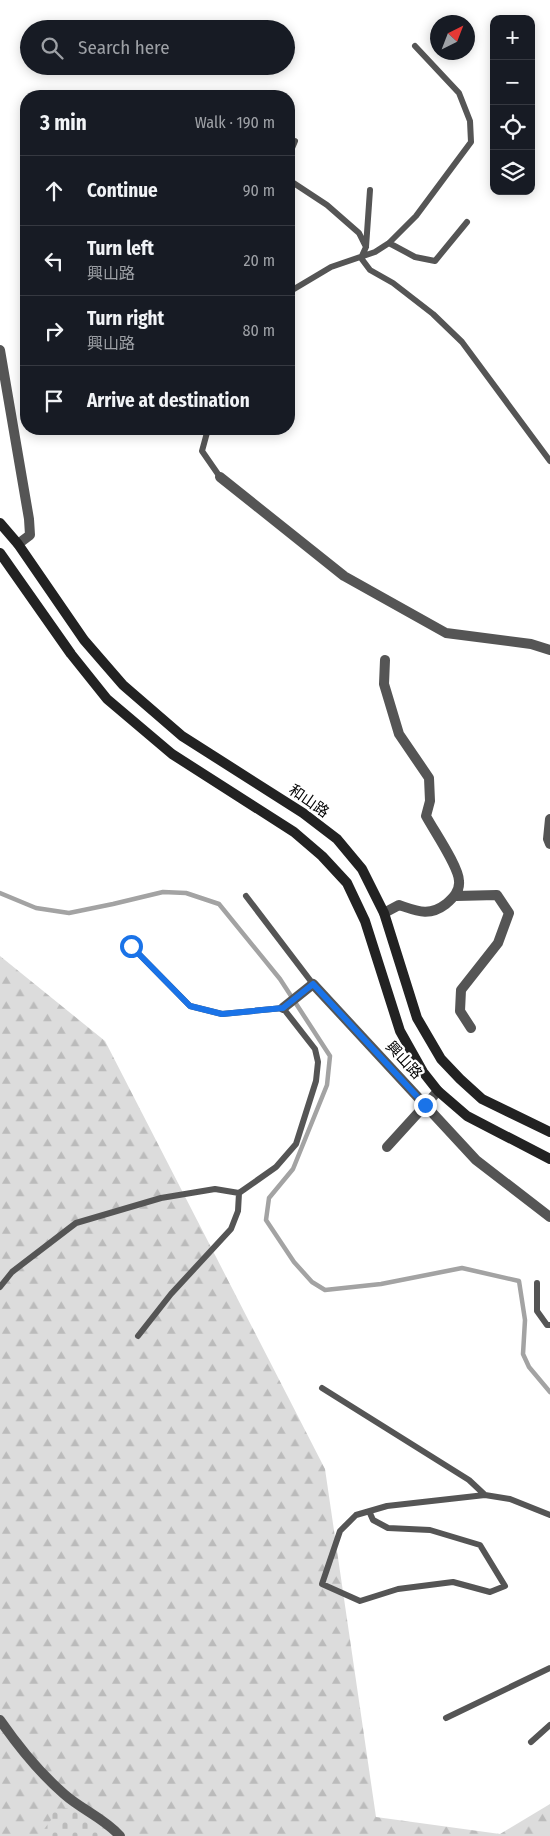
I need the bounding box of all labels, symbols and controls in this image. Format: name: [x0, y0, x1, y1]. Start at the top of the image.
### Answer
north arrow: [430, 15, 475, 60]
map controls: [490, 15, 535, 195]
button: +: [490, 15, 535, 60]
search box: [20, 20, 295, 75]
icon: search: [38, 34, 66, 62]
text: Search here: [78, 36, 170, 59]
button: −: [490, 60, 535, 105]
button: locate: [490, 105, 535, 150]
text: 3 min: [40, 110, 87, 136]
text: Walk · 190 m: [195, 113, 275, 132]
button: layers: [490, 150, 535, 195]
icon: ahead: [40, 177, 68, 205]
text: Continue: [87, 179, 158, 202]
text: 90 m: [243, 181, 275, 200]
text: Turn left: [87, 237, 154, 260]
icon: left: [40, 247, 68, 275]
text: 20 m: [244, 251, 275, 270]
text: 興山路: [87, 264, 135, 283]
text: Turn right: [87, 307, 164, 330]
icon: right: [40, 317, 68, 345]
text: 80 m: [243, 321, 275, 340]
text: 興山路: [87, 334, 135, 353]
icon: arrive: [40, 387, 68, 415]
text: Arrive at destination: [87, 389, 250, 412]
street label: 和山路: [285, 781, 333, 821]
route start: [120, 935, 143, 958]
street label: 興山路: [382, 1037, 426, 1083]
route end: [414, 1094, 437, 1117]

